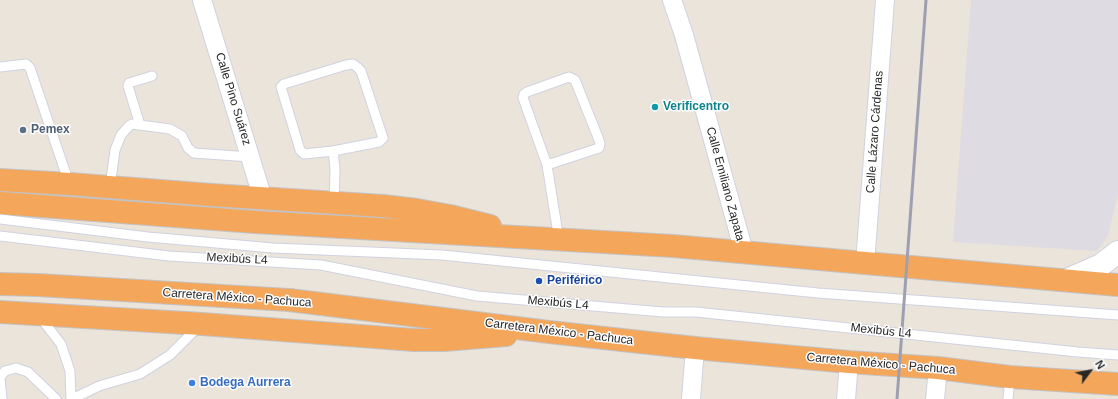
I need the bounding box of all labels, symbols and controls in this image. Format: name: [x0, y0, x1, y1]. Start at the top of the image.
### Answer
street label: Calle Pino Suárez: [212, 51, 254, 147]
street label: Calle Lázaro Cárdenas: [864, 70, 886, 194]
place label: Verificentro: [663, 100, 729, 114]
marker: Verificentro: [650, 102, 660, 112]
place label: Pemex: [31, 123, 70, 137]
marker: Pemex: [18, 125, 28, 135]
street label: Calle Emiliano Zapata: [703, 125, 747, 243]
street label: Mexibús L4: [206, 250, 268, 268]
place label: Periférico: [547, 274, 602, 288]
marker: Periférico: [534, 276, 544, 286]
street label: Carretera México - Pachuca: [162, 286, 312, 310]
street label: Mexibús L4: [527, 293, 589, 313]
street label: Carretera México - Pachuca: [484, 316, 634, 348]
street label: Mexibús L4: [850, 321, 912, 341]
street label: Carretera México - Pachuca: [806, 350, 956, 378]
north arrow: [1070, 351, 1110, 391]
text: N: [1093, 358, 1107, 371]
place label: Bodega Aurrera: [200, 376, 291, 390]
marker: Bodega Aurrera: [187, 378, 197, 388]

